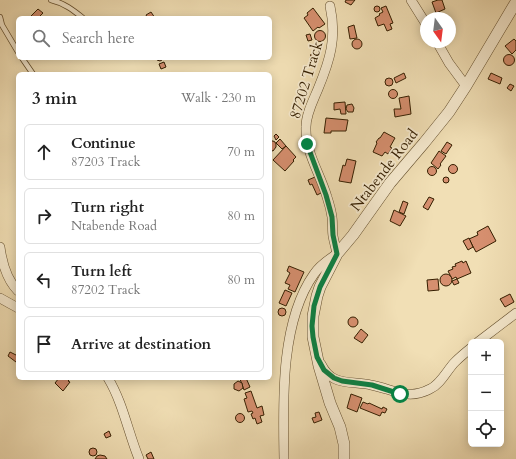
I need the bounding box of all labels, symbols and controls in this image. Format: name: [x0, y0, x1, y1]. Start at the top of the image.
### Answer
north arrow: [420, 12, 456, 48]
search box: [16, 16, 272, 60]
icon: search: [30, 27, 52, 49]
text: Search here: [62, 28, 135, 48]
street label: 87202 Track: [285, 39, 327, 121]
text: 3 min: [32, 87, 77, 110]
text: Walk · 230 m: [181, 89, 256, 107]
street label: Ntabende Road: [346, 125, 422, 215]
text: Continue: [71, 133, 136, 153]
route end: [298, 135, 316, 153]
icon: ahead: [33, 141, 55, 163]
text: 70 m: [227, 143, 255, 161]
text: 87203 Track: [71, 153, 141, 171]
text: Turn right: [71, 197, 144, 217]
icon: right: [33, 205, 55, 227]
text: 80 m: [227, 207, 255, 225]
text: Ntabende Road: [71, 217, 157, 235]
text: Turn left: [71, 261, 132, 281]
icon: left: [33, 269, 55, 291]
text: 80 m: [227, 271, 255, 289]
text: 87202 Track: [71, 281, 141, 299]
icon: arrive: [33, 333, 55, 355]
text: Arrive at destination: [71, 334, 211, 354]
map controls: [468, 339, 504, 447]
button: +: [468, 339, 504, 375]
button: −: [468, 375, 504, 411]
route start: [391, 385, 409, 403]
button: locate: [468, 411, 504, 447]

